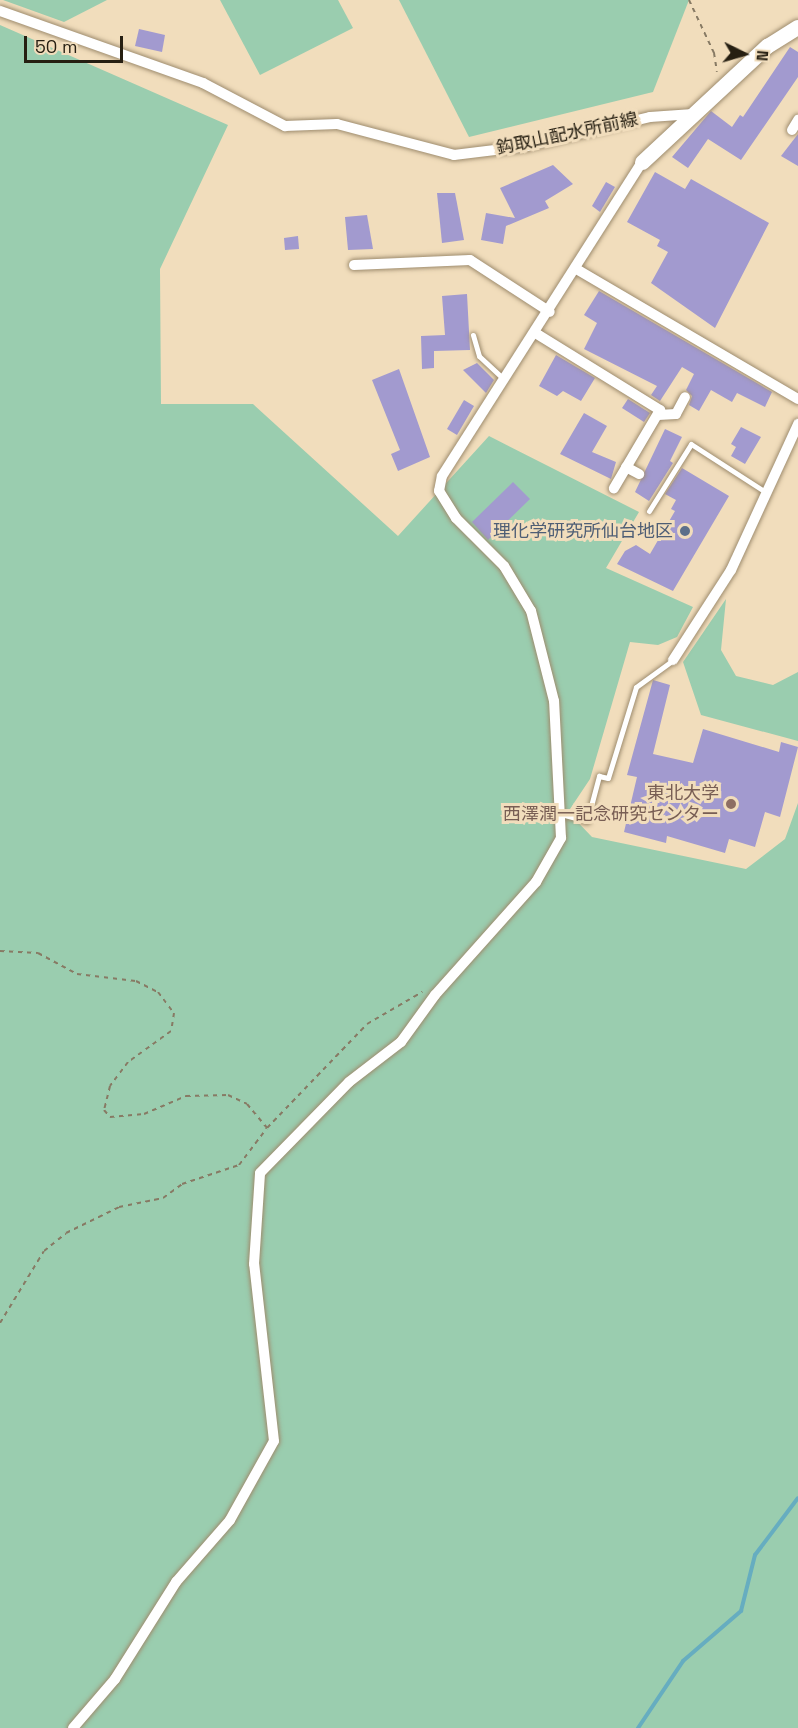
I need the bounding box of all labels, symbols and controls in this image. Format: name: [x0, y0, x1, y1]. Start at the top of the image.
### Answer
scale bar: [27, 24, 126, 62]
north arrow: [714, 24, 774, 84]
text: 50 m: [35, 35, 77, 58]
text: N: [752, 49, 773, 62]
street label: 鈎取山配水所前線: [494, 108, 640, 160]
place label: 理化学研究所仙台地区: [493, 520, 673, 542]
marker: 理化学研究所仙台地区: [678, 524, 692, 538]
place label: 東北大学 西澤潤一記念研究センター: [503, 783, 719, 826]
marker: 東北大学 西澤潤一記念研究センター: [724, 797, 738, 811]

